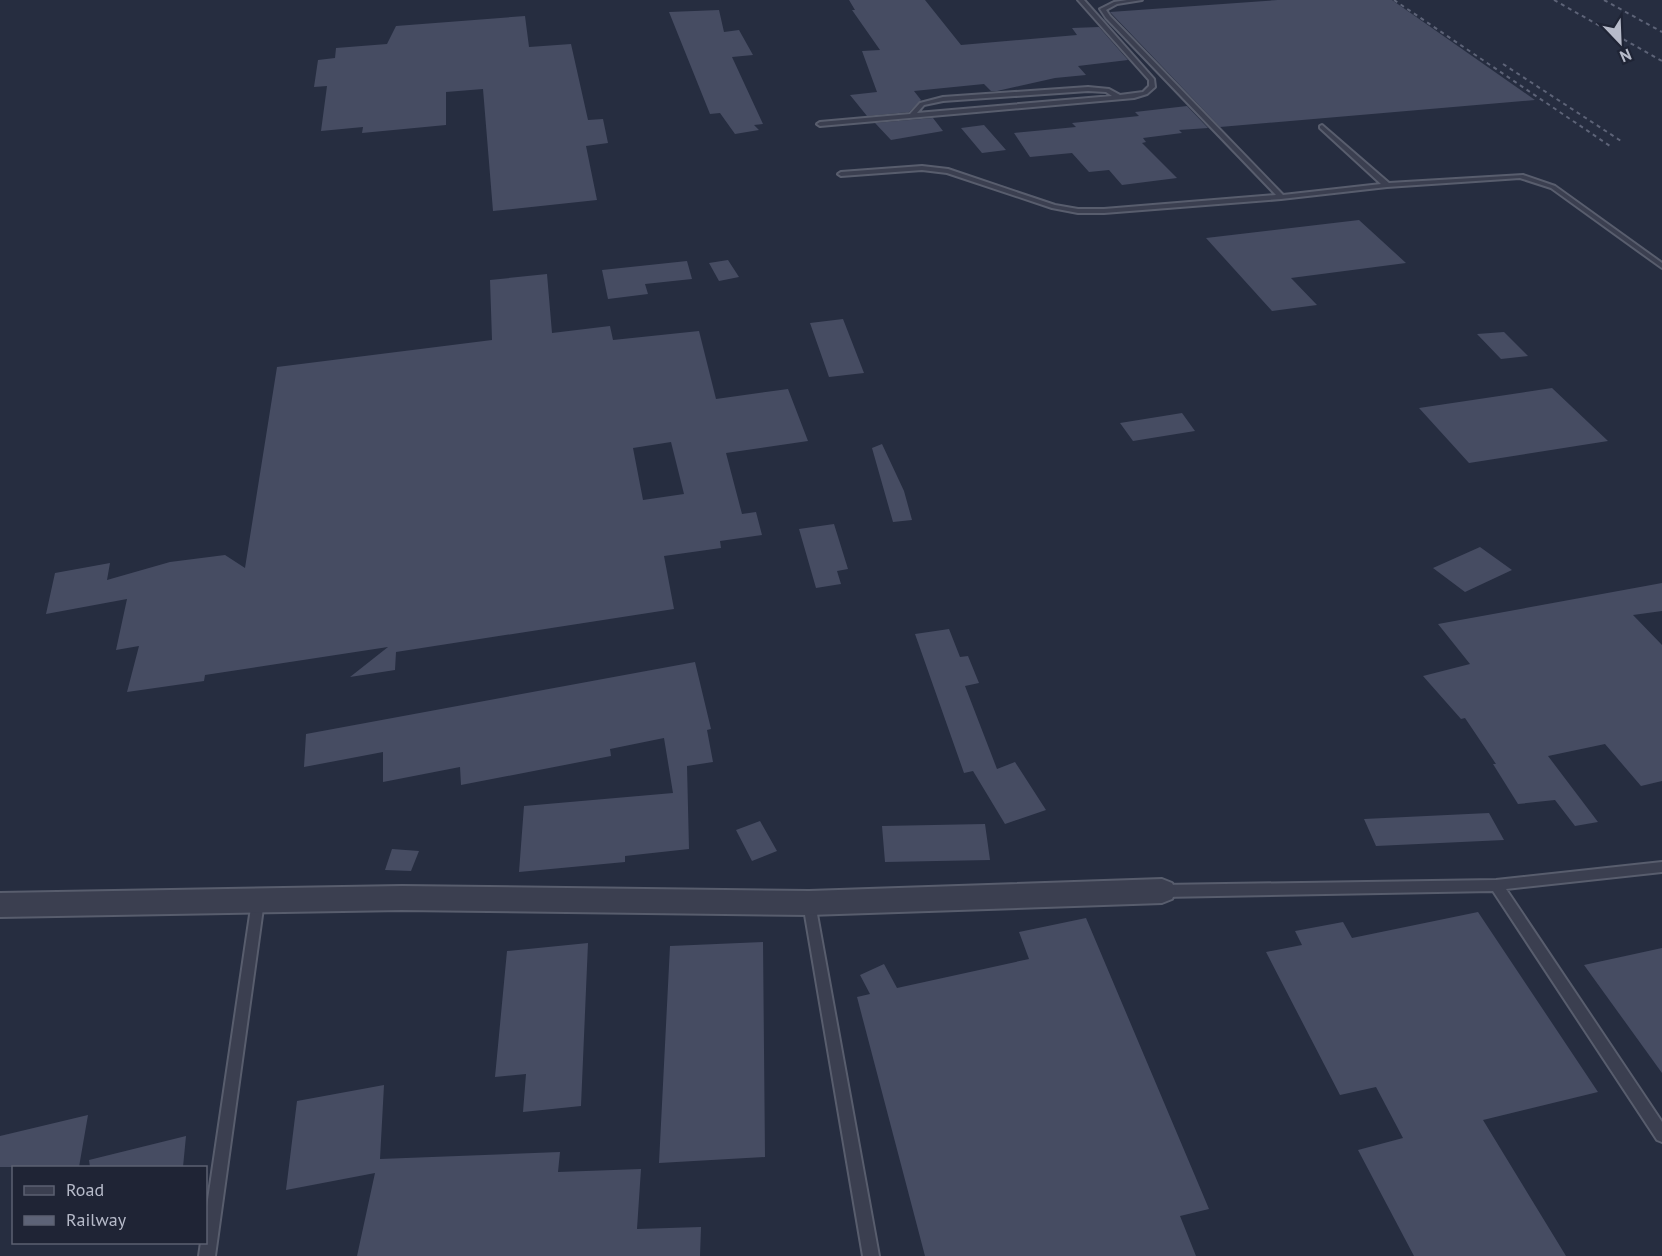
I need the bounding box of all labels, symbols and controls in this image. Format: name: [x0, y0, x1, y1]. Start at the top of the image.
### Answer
north arrow: [1590, 12, 1650, 72]
text: N: [1617, 45, 1635, 67]
legend: [12, 1166, 207, 1244]
text: Road: [66, 1178, 104, 1201]
text: Railway: [66, 1208, 127, 1231]

